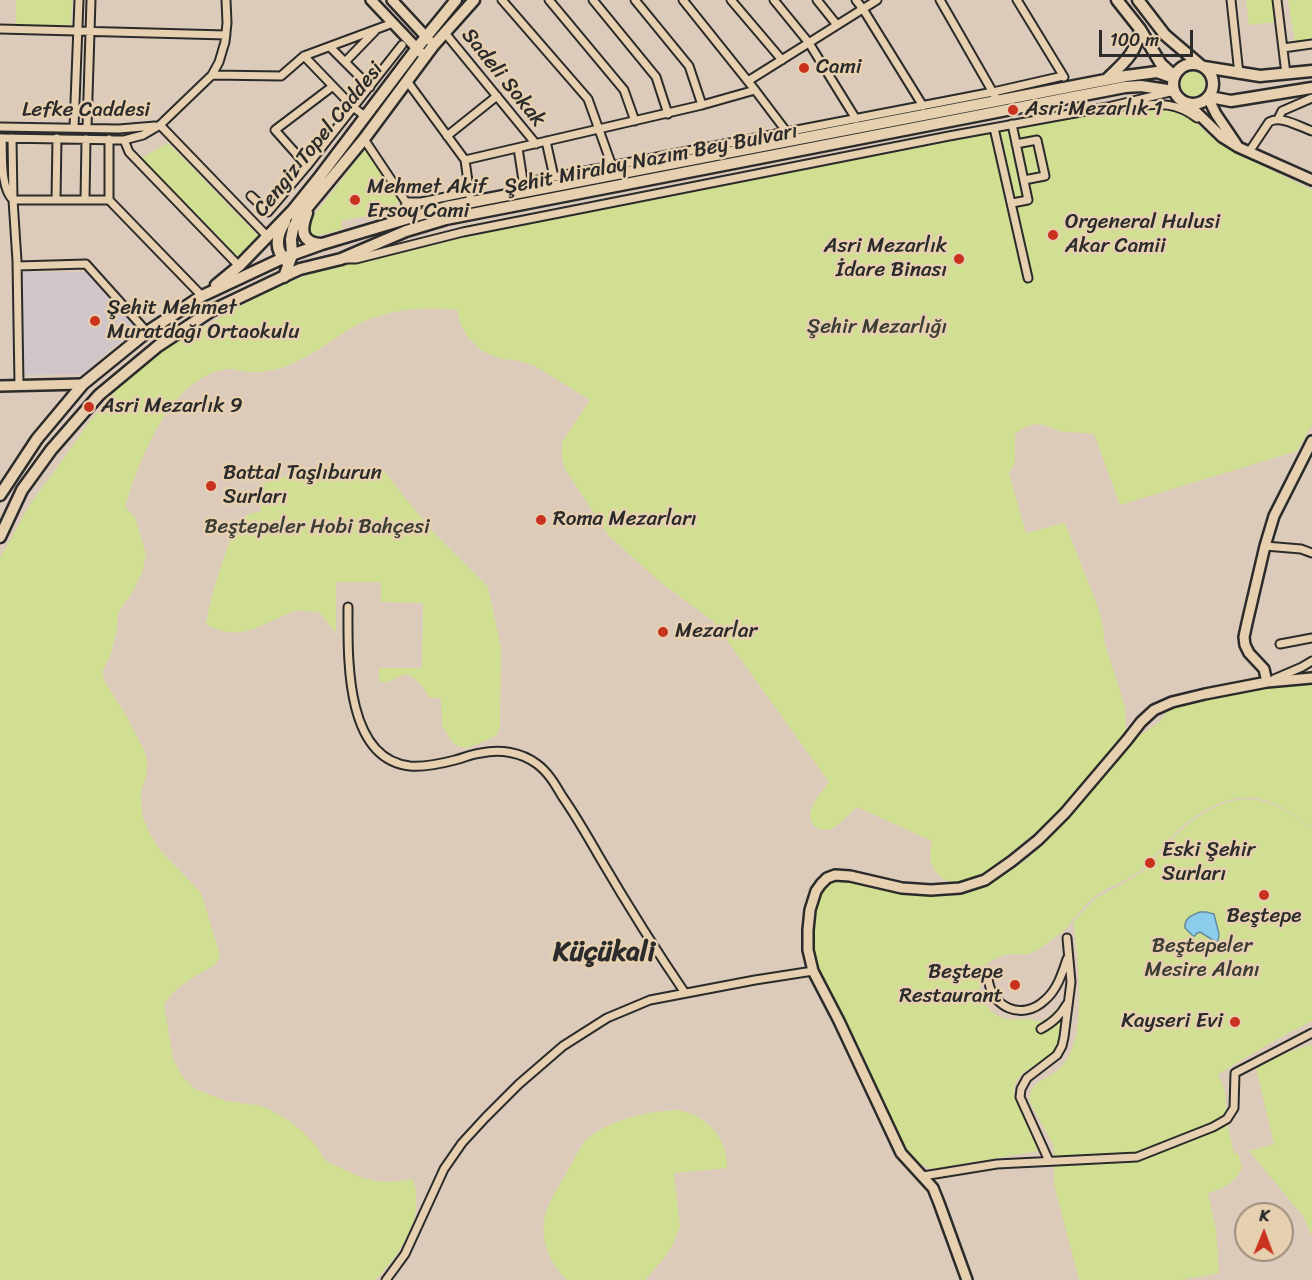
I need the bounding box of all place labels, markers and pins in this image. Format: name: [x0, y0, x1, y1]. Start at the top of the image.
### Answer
place label: Cami: [816, 55, 862, 81]
marker: Cami: [797, 61, 811, 75]
place label: Asri Mezarlık 1: [1025, 97, 1163, 123]
marker: Asri Mezarlık 1: [1006, 103, 1020, 117]
place label: Mehmet Akif Ersoy Cami: [367, 175, 487, 225]
marker: Mehmet Akif Ersoy Cami: [348, 193, 362, 207]
place label: Orgeneral Hulusi Akar Camii: [1065, 210, 1220, 260]
marker: Orgeneral Hulusi Akar Camii: [1046, 228, 1060, 242]
place label: Asri Mezarlık İdare Binası: [824, 234, 947, 284]
marker: Asri Mezarlık İdare Binası: [952, 252, 966, 266]
place label: Şehit Mehmet Muratdağı Ortaokulu: [107, 296, 299, 346]
marker: Şehit Mehmet Muratdağı Ortaokulu: [88, 314, 102, 328]
place label: Asri Mezarlık 9: [101, 394, 243, 420]
marker: Asri Mezarlık 9: [82, 400, 96, 414]
place label: Battal Taşlıburun Surları: [223, 461, 382, 511]
marker: Battal Taşlıburun Surları: [204, 479, 218, 493]
place label: Roma Mezarları: [553, 507, 697, 533]
marker: Roma Mezarları: [534, 513, 548, 527]
place label: Mezarlar: [675, 619, 757, 645]
marker: Mezarlar: [656, 625, 670, 639]
place label: Eski Şehir Surları: [1162, 838, 1255, 888]
marker: Eski Şehir Surları: [1143, 856, 1157, 870]
marker: Beştepe: [1257, 888, 1271, 902]
place label: Beştepe: [1227, 904, 1301, 930]
place label: Beştepe Restaurant: [899, 960, 1003, 1010]
marker: Beştepe Restaurant: [1008, 978, 1022, 992]
place label: Kayseri Evi: [1121, 1009, 1223, 1035]
marker: Kayseri Evi: [1228, 1015, 1242, 1029]

